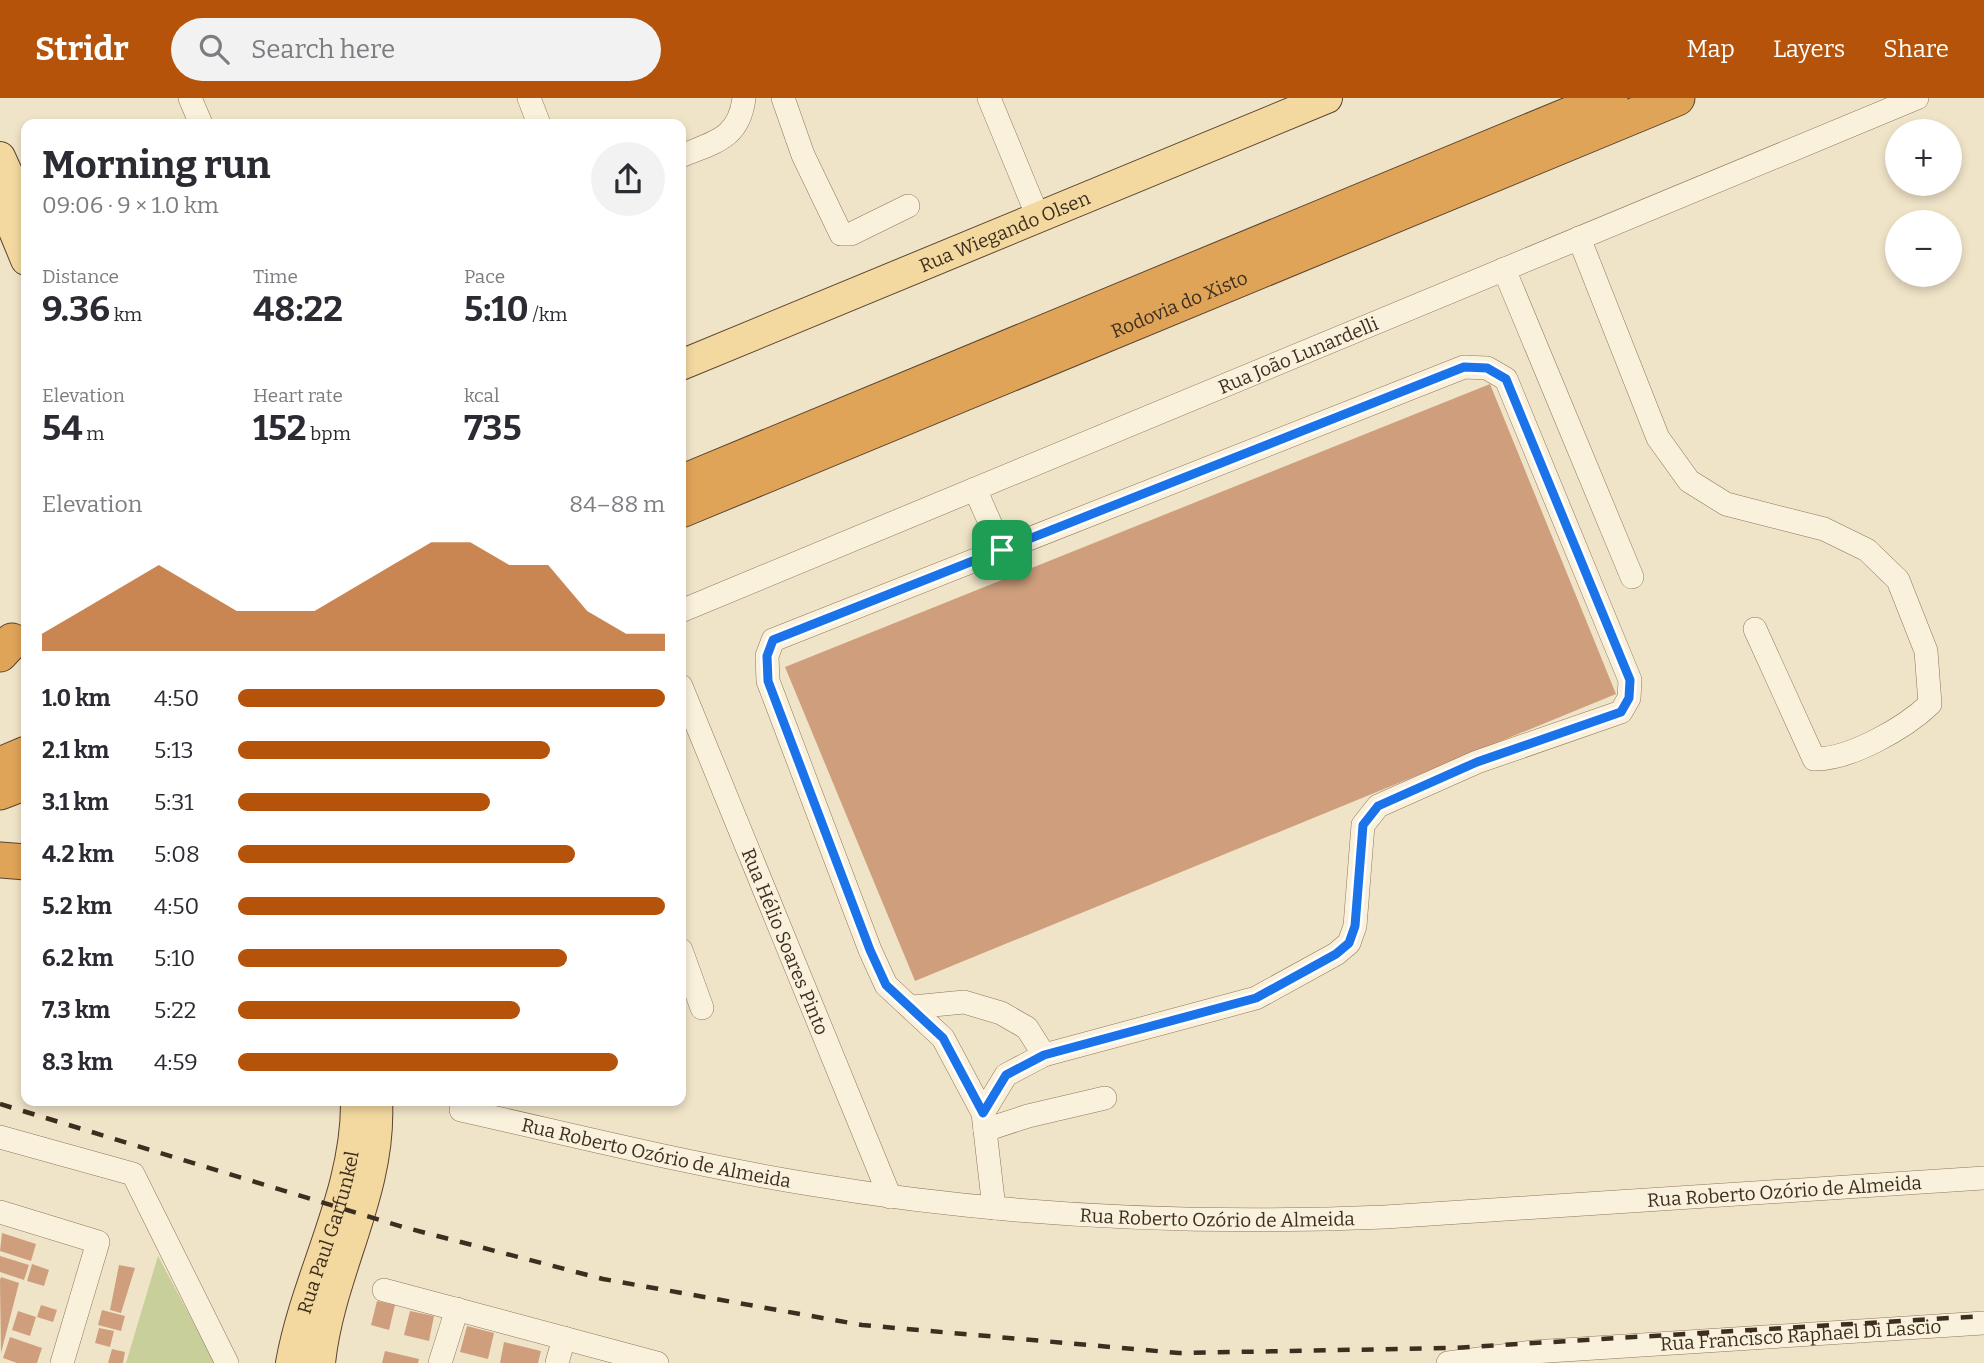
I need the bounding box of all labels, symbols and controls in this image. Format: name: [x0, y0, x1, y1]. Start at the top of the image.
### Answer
search box: [171, 18, 661, 81]
text: Stridr: [35, 29, 129, 69]
icon: search: [195, 30, 233, 68]
text: Search here: [251, 34, 395, 65]
text: Map: [1687, 35, 1735, 63]
text: Layers: [1773, 35, 1845, 63]
text: Share: [1883, 35, 1949, 63]
map controls: [1885, 119, 1962, 287]
button: +: [1885, 119, 1962, 196]
text: Morning run: [42, 142, 270, 188]
button: share: [591, 142, 665, 216]
street label: Rua Wiegando Olsen: [916, 186, 1093, 277]
text: 09:06 · 9 × 1.0 km: [42, 191, 219, 219]
button: −: [1885, 210, 1962, 287]
text: Distance: [42, 265, 119, 288]
text: Time: [253, 265, 298, 288]
text: Pace: [464, 265, 505, 288]
street label: Rodovia do Xisto: [1107, 265, 1251, 342]
text: 9.36: [42, 288, 110, 330]
text: 48:22: [253, 288, 343, 330]
text: 5:10: [464, 288, 529, 330]
text: km: [110, 303, 142, 326]
text: /km: [529, 303, 567, 326]
street label: Rua João Lunardelli: [1215, 311, 1382, 398]
text: Elevation: [42, 384, 125, 407]
text: Heart rate: [253, 384, 343, 407]
text: kcal: [464, 384, 499, 407]
text: 54: [42, 407, 82, 449]
text: 152: [253, 407, 307, 449]
text: 735: [464, 407, 522, 449]
text: m: [82, 422, 104, 445]
text: bpm: [307, 422, 351, 445]
text: Elevation: [42, 490, 142, 518]
text: 84–88 m: [569, 490, 665, 518]
pin: [972, 520, 1032, 580]
icon: arrive: [983, 531, 1021, 569]
text: 1.0 km: [42, 684, 111, 712]
text: 4:50: [154, 684, 199, 712]
text: 2.1 km: [42, 736, 109, 764]
text: 5:13: [154, 736, 194, 764]
text: 3.1 km: [42, 788, 109, 816]
text: 5:31: [154, 788, 194, 816]
text: 4.2 km: [42, 840, 114, 868]
text: 5:08: [154, 840, 200, 868]
street label: Rua Hélio Soares Pinto: [737, 845, 834, 1038]
text: 5.2 km: [42, 892, 112, 920]
text: 4:50: [154, 892, 199, 920]
text: 6.2 km: [42, 944, 113, 972]
text: 5:10: [154, 944, 195, 972]
text: 7.3 km: [42, 996, 110, 1024]
text: 5:22: [154, 996, 196, 1024]
text: 8.3 km: [42, 1048, 113, 1076]
text: 4:59: [154, 1048, 198, 1076]
street label: Rua Roberto Ozório de Almeida: [519, 1113, 793, 1192]
street label: Rua Paul Garfunkel: [292, 1149, 363, 1317]
street label: Rua Roberto Ozório de Almeida: [1646, 1171, 1923, 1211]
street label: Rua Roberto Ozório de Almeida: [1079, 1203, 1356, 1231]
street label: Rua Francisco Raphael Di Lascio: [1659, 1314, 1942, 1355]

